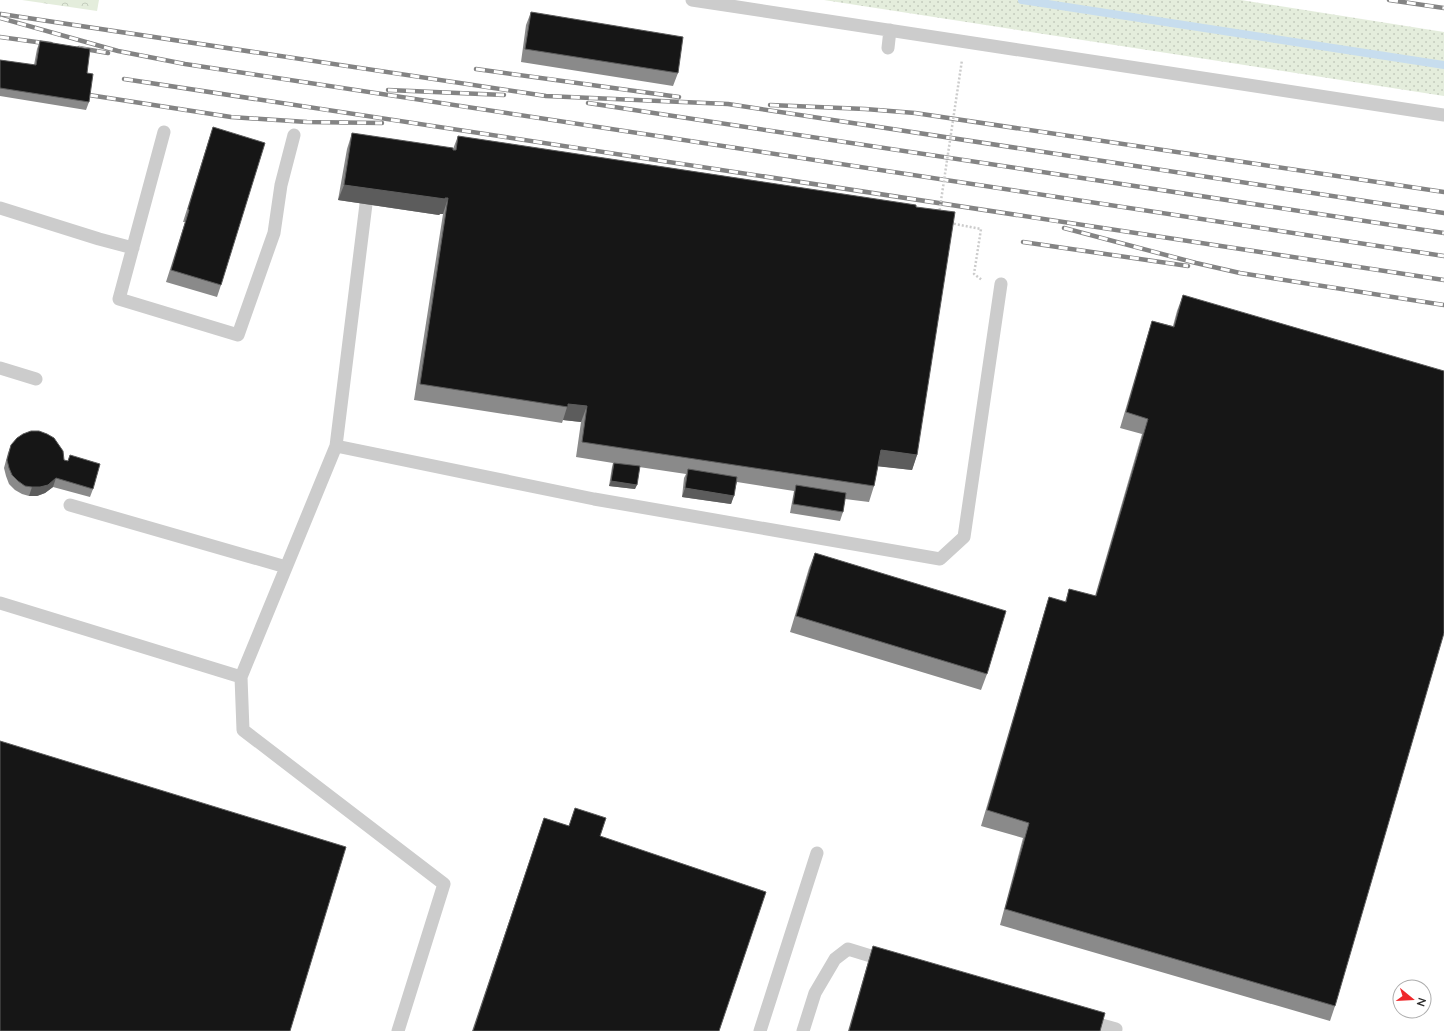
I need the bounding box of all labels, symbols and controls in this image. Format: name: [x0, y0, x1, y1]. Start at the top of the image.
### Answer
north arrow: [1392, 979, 1432, 1019]
text: N: [1413, 996, 1429, 1008]

